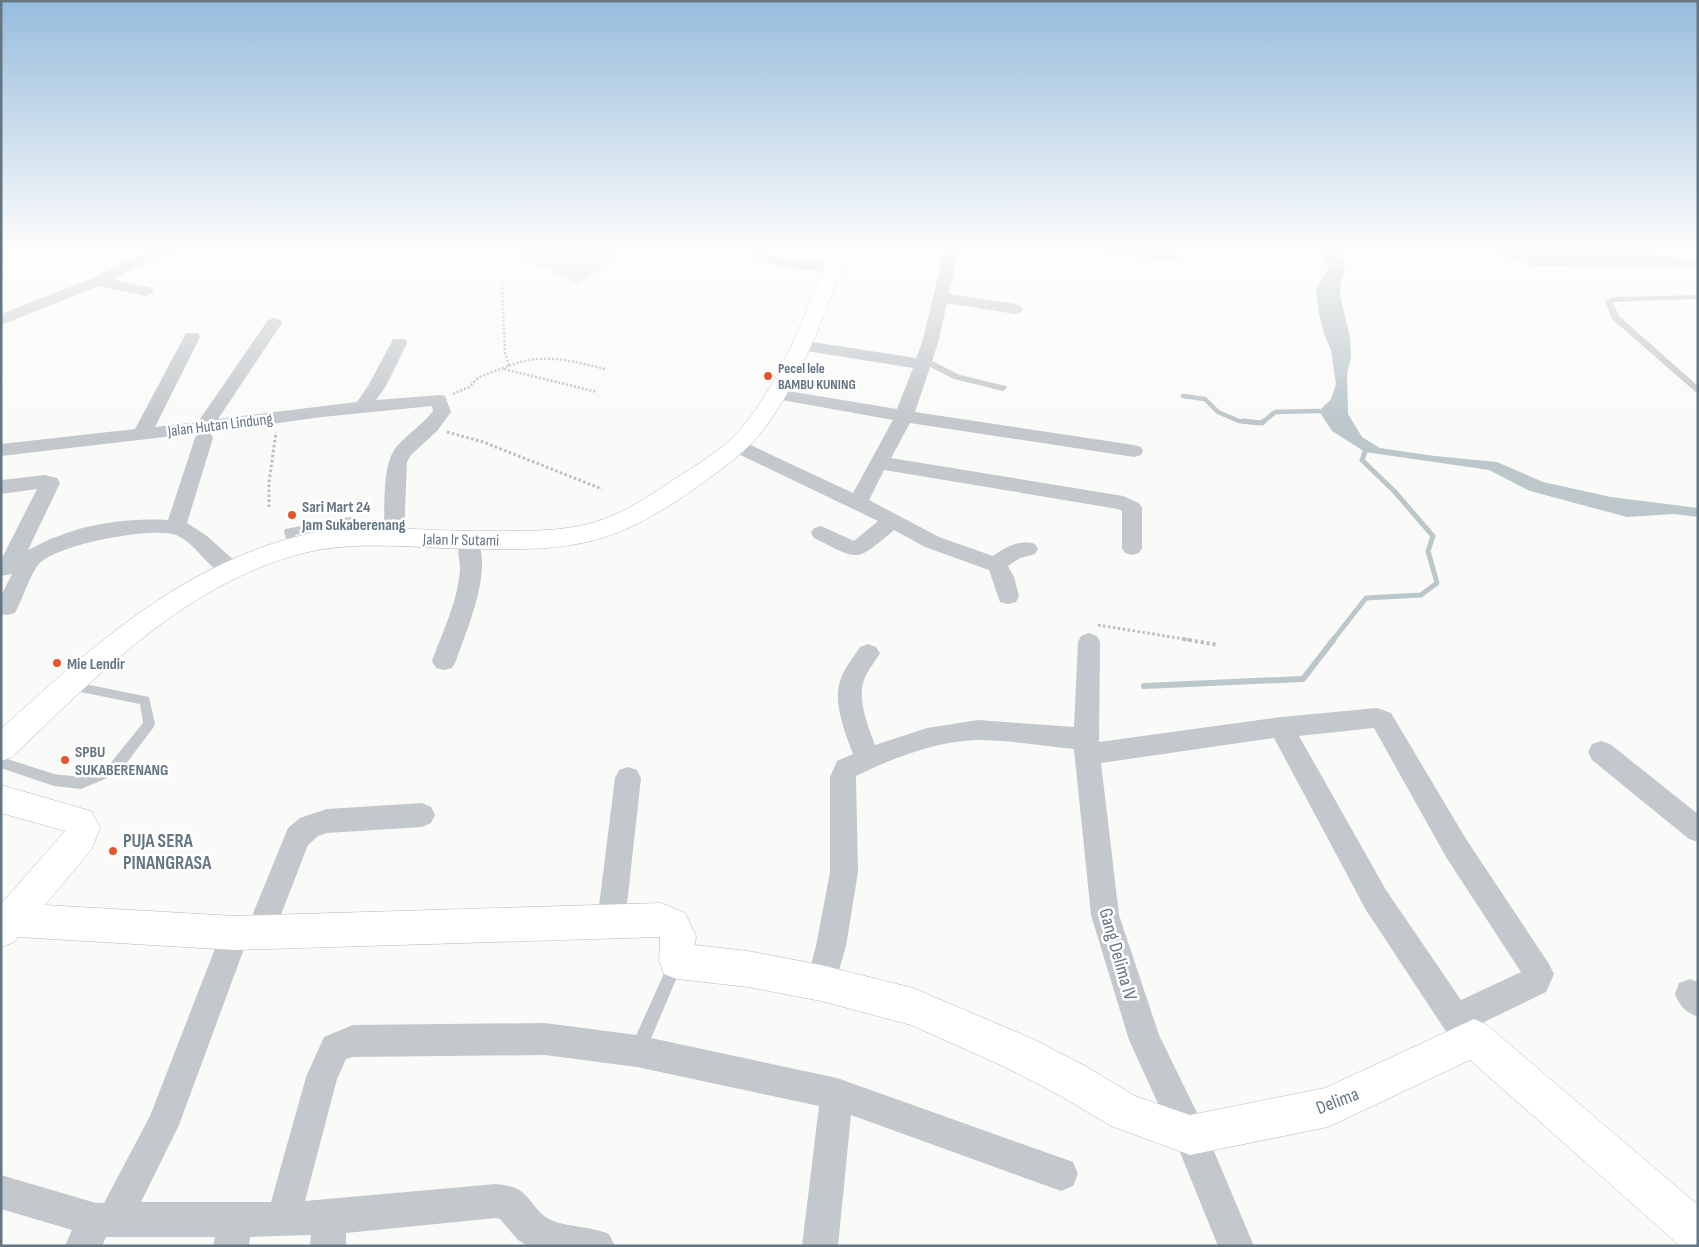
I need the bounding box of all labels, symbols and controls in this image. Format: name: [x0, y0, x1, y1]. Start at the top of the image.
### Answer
place label: Pecel lele BAMBU KUNING: [778, 360, 856, 393]
marker: Pecel lele BAMBU KUNING: [762, 370, 774, 382]
street label: Jalan Hutan Lindung: [166, 410, 274, 441]
place label: Sari Mart 24 Jam Sukaberenang: [301, 498, 406, 535]
marker: Sari Mart 24 Jam Sukaberenang: [286, 509, 298, 521]
street label: Jalan Ir Sutami: [422, 530, 499, 551]
place label: Mie Lendir: [67, 655, 125, 674]
marker: Mie Lendir: [51, 657, 63, 669]
place label: SPBU SUKABERENANG: [75, 743, 169, 780]
marker: SPBU SUKABERENANG: [59, 754, 71, 766]
place label: PUJA SERA PINANGRASA: [123, 830, 212, 875]
marker: PUJA SERA PINANGRASA: [107, 845, 119, 857]
street label: Gang Delima IV: [1093, 906, 1142, 1004]
street label: Delima: [1313, 1083, 1362, 1120]

